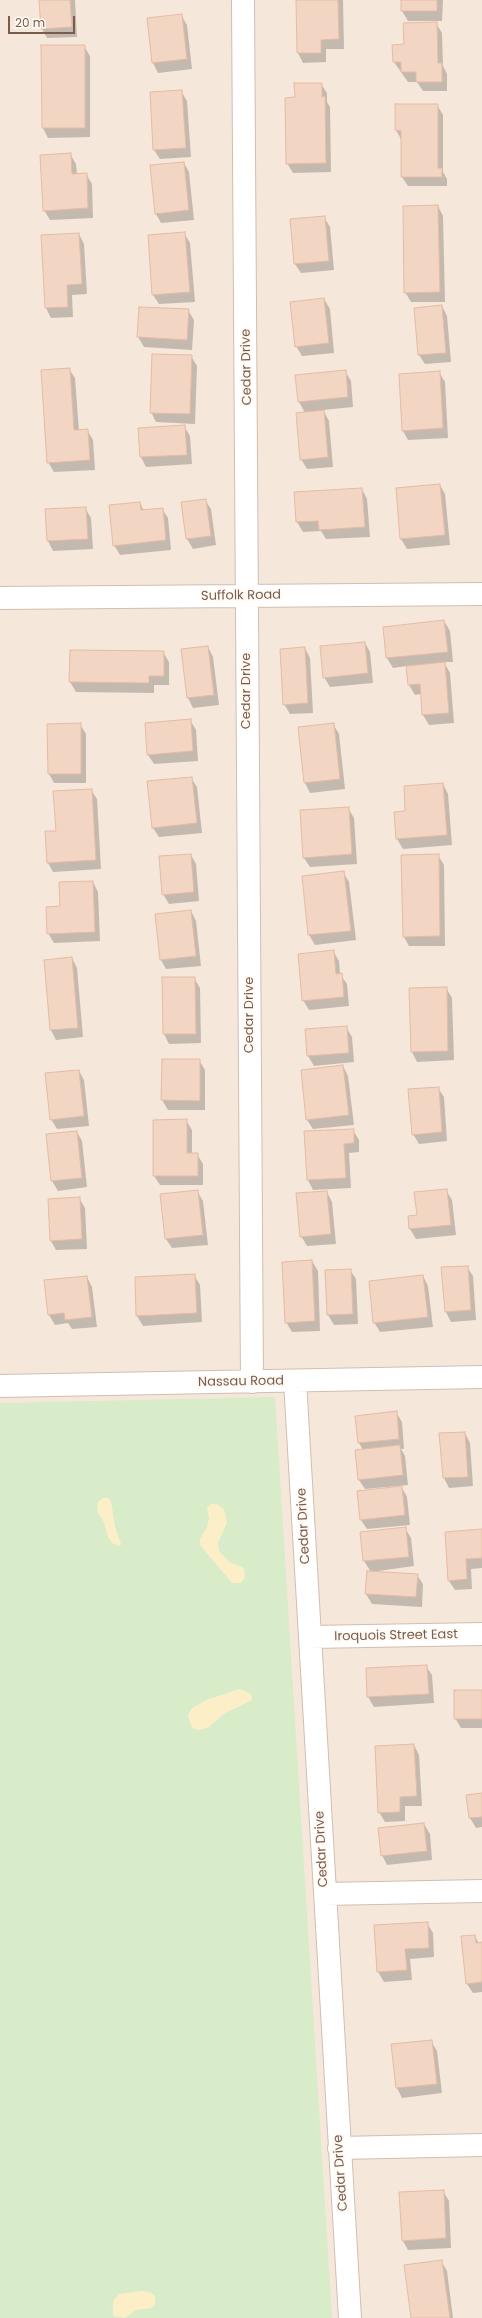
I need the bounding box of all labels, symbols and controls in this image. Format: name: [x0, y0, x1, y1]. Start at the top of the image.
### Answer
scale bar: [10, 8, 77, 34]
text: 20 m: [15, 14, 45, 31]
street label: Cedar Drive: [239, 329, 255, 405]
street label: Suffolk Road: [201, 588, 281, 604]
street label: Cedar Drive: [239, 653, 255, 729]
street label: Cedar Drive: [242, 977, 258, 1053]
street label: Nassau Road: [198, 1373, 284, 1391]
street label: Cedar Drive: [294, 1487, 314, 1565]
street label: Iroquois Street East: [334, 1627, 458, 1645]
street label: Cedar Drive: [312, 1810, 332, 1888]
street label: Cedar Drive: [331, 2134, 351, 2212]

